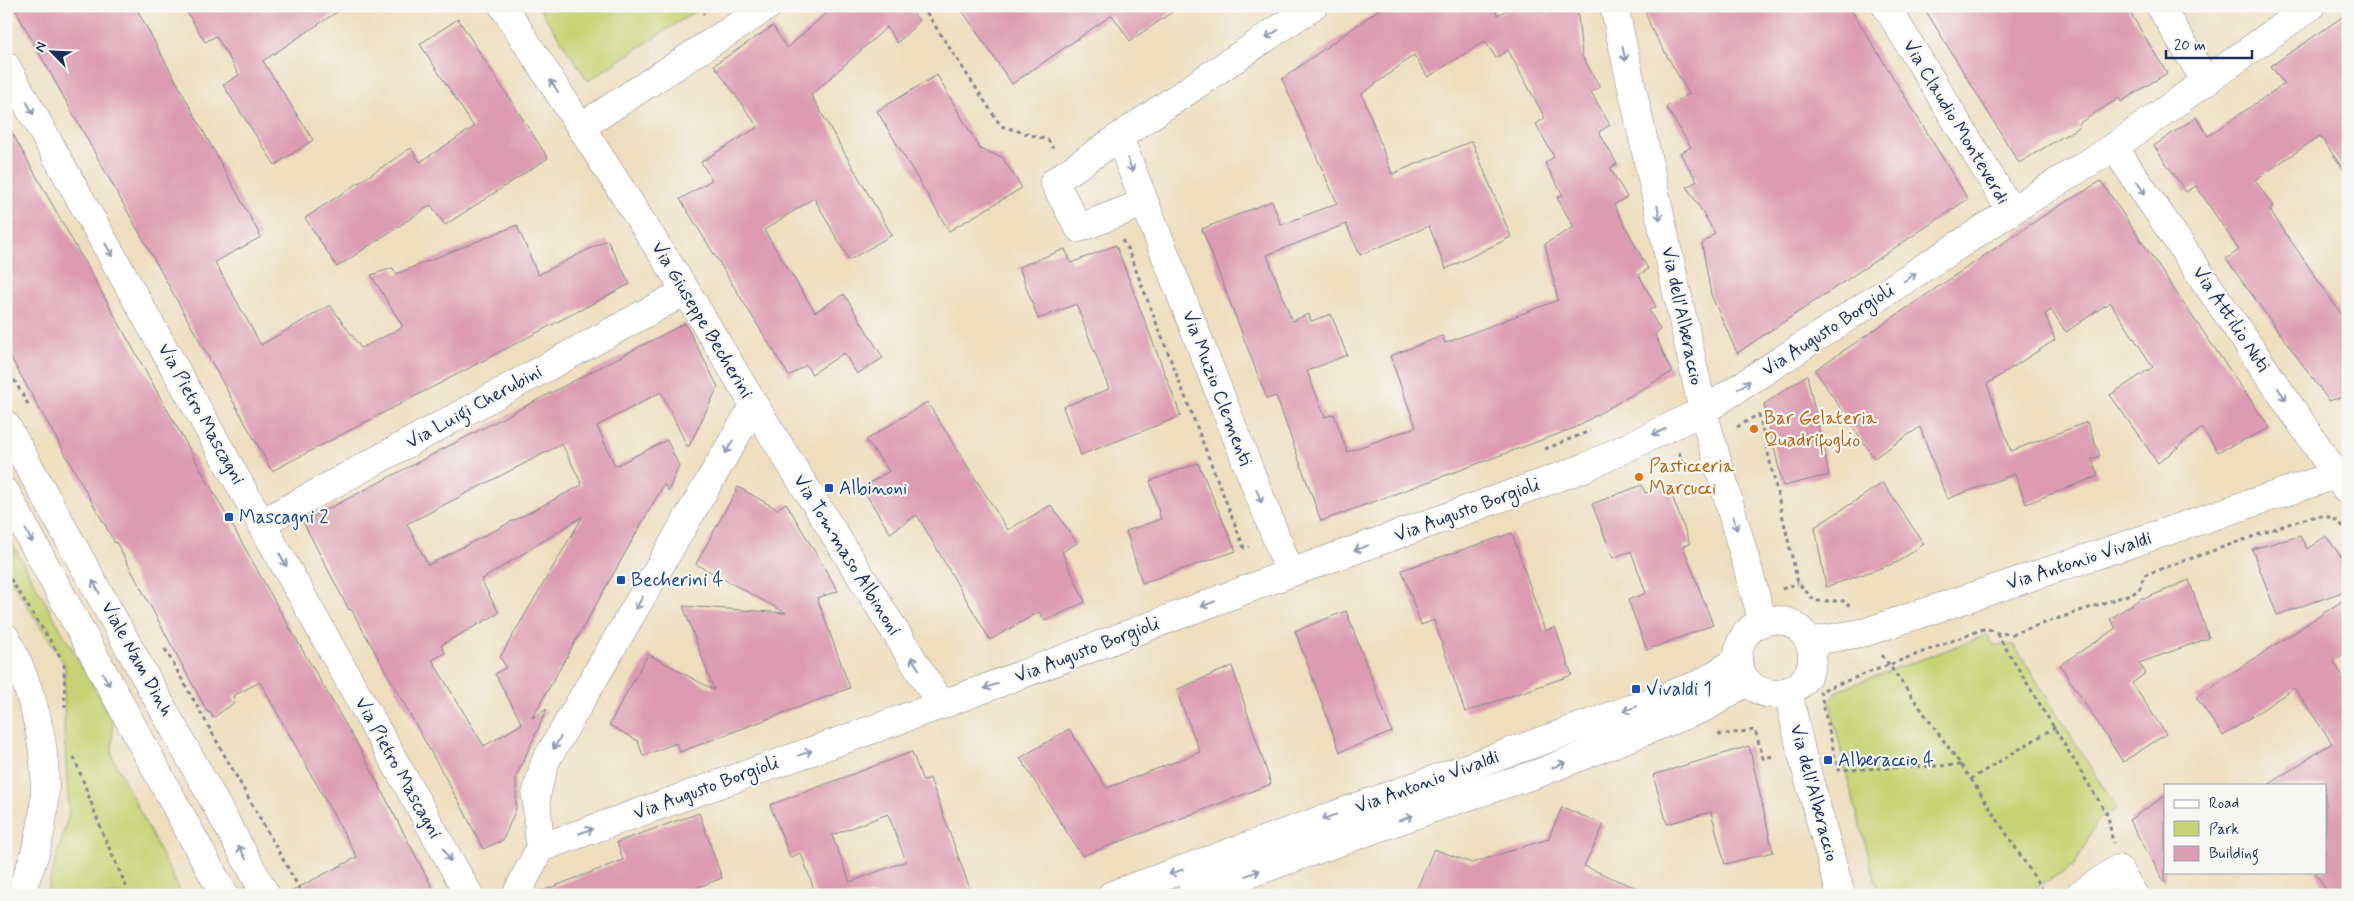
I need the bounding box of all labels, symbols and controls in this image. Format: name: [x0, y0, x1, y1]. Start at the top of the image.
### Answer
north arrow: [28, 28, 78, 78]
scale bar: [2166, 28, 2253, 60]
one-way arrow: [1266, 29, 1280, 39]
street label: Via Claudio Monteverdi: [1897, 35, 2015, 209]
text: 20 m: [2174, 36, 2206, 56]
text: N: [31, 39, 51, 55]
one-way arrow: [1620, 45, 1630, 61]
one-way arrow: [549, 79, 560, 93]
one-way arrow: [25, 101, 35, 116]
one-way arrow: [1126, 157, 1135, 173]
one-way arrow: [2136, 181, 2146, 195]
one-way arrow: [1655, 204, 1664, 220]
street label: Via Giuseppe Becherini: [645, 237, 759, 403]
one-way arrow: [105, 242, 115, 257]
street label: Via dell'Alberaccio: [1655, 244, 1709, 388]
street label: Via Attilio Nuti: [2186, 261, 2276, 377]
one-way arrow: [1902, 272, 1916, 282]
street label: Via Augusto Borgioli: [1757, 278, 1900, 384]
street label: Via Muzio Clementi: [1176, 307, 1258, 469]
street label: Via Pietro Mascagni: [151, 339, 250, 490]
street label: Via Luigi Cherubini: [401, 359, 548, 457]
one-way arrow: [1737, 380, 1751, 390]
one-way arrow: [2277, 387, 2287, 401]
place label: Bar Gelateria Quadrifoglio: [1764, 406, 1878, 456]
marker: Bar Gelateria Quadrifoglio: [1748, 423, 1760, 435]
one-way arrow: [1652, 428, 1667, 438]
one-way arrow: [724, 440, 734, 454]
place label: Pasticceria Marcucci: [1649, 454, 1735, 501]
street label: Via Tommaso Albinoni: [787, 470, 907, 640]
marker: Pasticceria Marcucci: [1633, 471, 1645, 483]
street label: Via Augusto Borgioli: [1391, 472, 1544, 550]
place label: Albinoni: [839, 476, 907, 501]
marker: Albinoni: [823, 482, 835, 494]
one-way arrow: [1255, 488, 1264, 503]
place label: Mascagni 2: [239, 505, 328, 531]
marker: Mascagni 2: [223, 511, 235, 523]
one-way arrow: [1730, 515, 1740, 531]
street label: Via Antonio Vivaldi: [2003, 526, 2155, 596]
one-way arrow: [25, 528, 34, 543]
one-way arrow: [1354, 544, 1369, 553]
one-way arrow: [278, 552, 288, 567]
place label: Becherini 4: [631, 568, 723, 593]
marker: Becherini 4: [615, 574, 627, 586]
one-way arrow: [91, 580, 101, 595]
one-way arrow: [633, 595, 643, 609]
street label: Viale Nam Dinh: [95, 597, 179, 721]
one-way arrow: [1201, 600, 1217, 609]
street label: Via Augusto Borgioli: [1011, 611, 1164, 691]
one-way arrow: [910, 657, 920, 671]
one-way arrow: [102, 671, 112, 686]
place label: Vivaldi 1: [1646, 677, 1712, 702]
one-way arrow: [984, 682, 999, 691]
marker: Vivaldi 1: [1630, 683, 1642, 695]
street label: Via Pietro Mascagni: [348, 693, 447, 844]
one-way arrow: [1623, 705, 1639, 714]
street label: Via dell'Alberaccio: [1784, 722, 1844, 864]
one-way arrow: [551, 735, 561, 749]
street label: Via Antonio Vivaldi: [1352, 744, 1502, 820]
one-way arrow: [796, 748, 812, 757]
place label: Alberaccio 4: [1838, 748, 1934, 773]
street label: Via Augusto Borgioli: [630, 750, 783, 828]
marker: Alberaccio 4: [1822, 754, 1834, 766]
one-way arrow: [1552, 760, 1567, 769]
legend: [2164, 784, 2326, 874]
text: Road: [2209, 794, 2239, 814]
one-way arrow: [1322, 813, 1337, 822]
one-way arrow: [1398, 813, 1413, 822]
text: Park: [2209, 820, 2239, 840]
one-way arrow: [577, 826, 593, 835]
text: Building: [2209, 844, 2259, 865]
one-way arrow: [237, 845, 247, 860]
one-way arrow: [442, 847, 452, 861]
one-way arrow: [1169, 868, 1184, 877]
one-way arrow: [1244, 868, 1260, 877]

